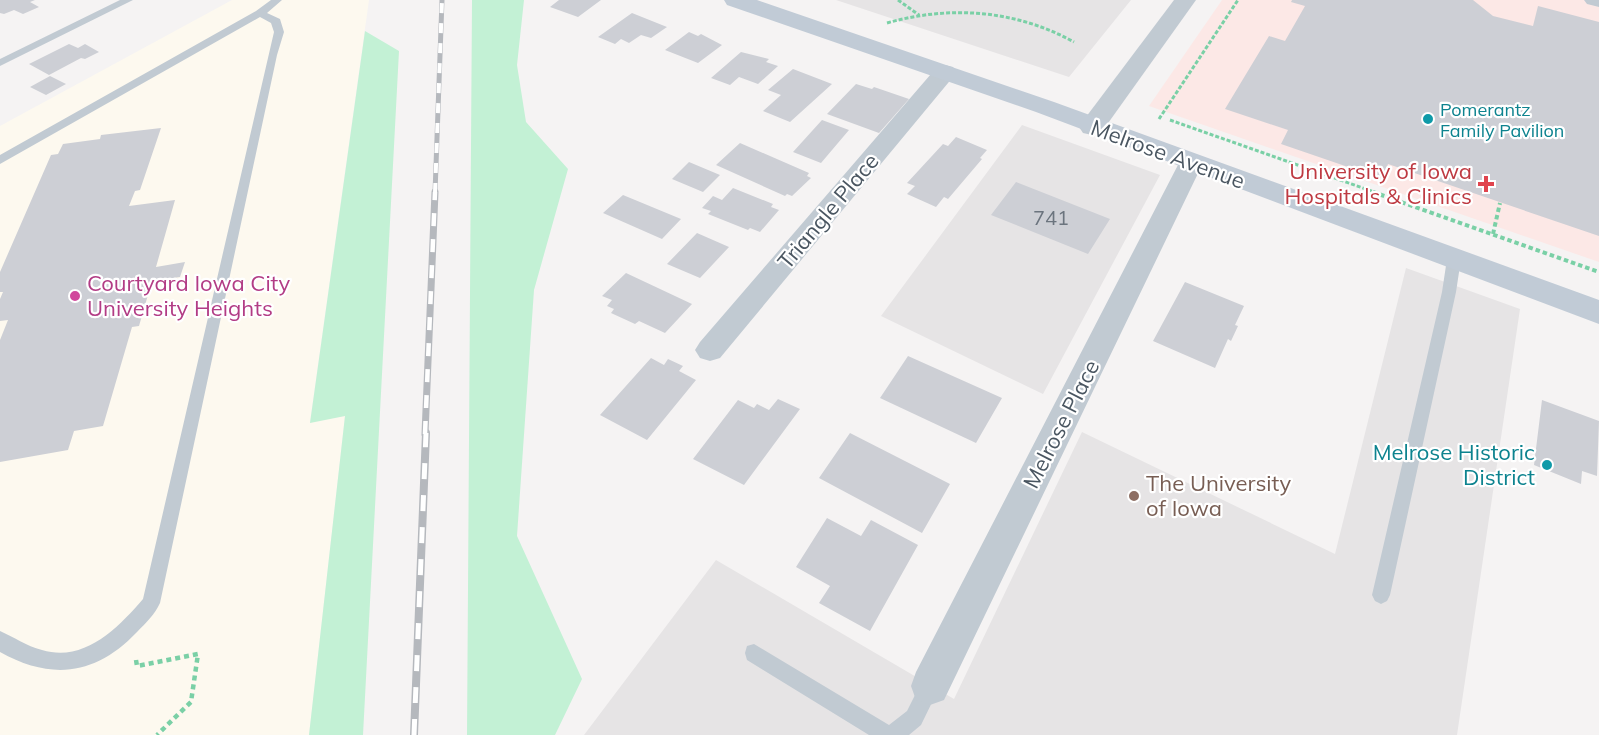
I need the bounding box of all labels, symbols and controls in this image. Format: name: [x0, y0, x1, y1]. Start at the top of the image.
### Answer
place label: Pomerantz Family Pavilion: [1440, 98, 1564, 142]
marker: Pomerantz Family Pavilion: [1421, 112, 1435, 126]
street label: Melrose Avenue: [1087, 113, 1249, 195]
street label: Triangle Place: [771, 147, 885, 275]
place label: University of Iowa Hospitals & Clinics: [1284, 157, 1472, 210]
marker: University of Iowa Hospitals & Clinics: [1477, 175, 1495, 193]
house number: 741: [1033, 205, 1069, 230]
place label: Courtyard Iowa City University Heights: [87, 269, 290, 322]
marker: Courtyard Iowa City University Heights: [68, 289, 82, 303]
street label: Melrose Place: [1017, 355, 1105, 493]
place label: Melrose Historic District: [1373, 438, 1535, 491]
marker: Melrose Historic District: [1540, 458, 1554, 472]
place label: The University of Iowa: [1146, 469, 1291, 522]
marker: The University of Iowa: [1127, 489, 1141, 503]

